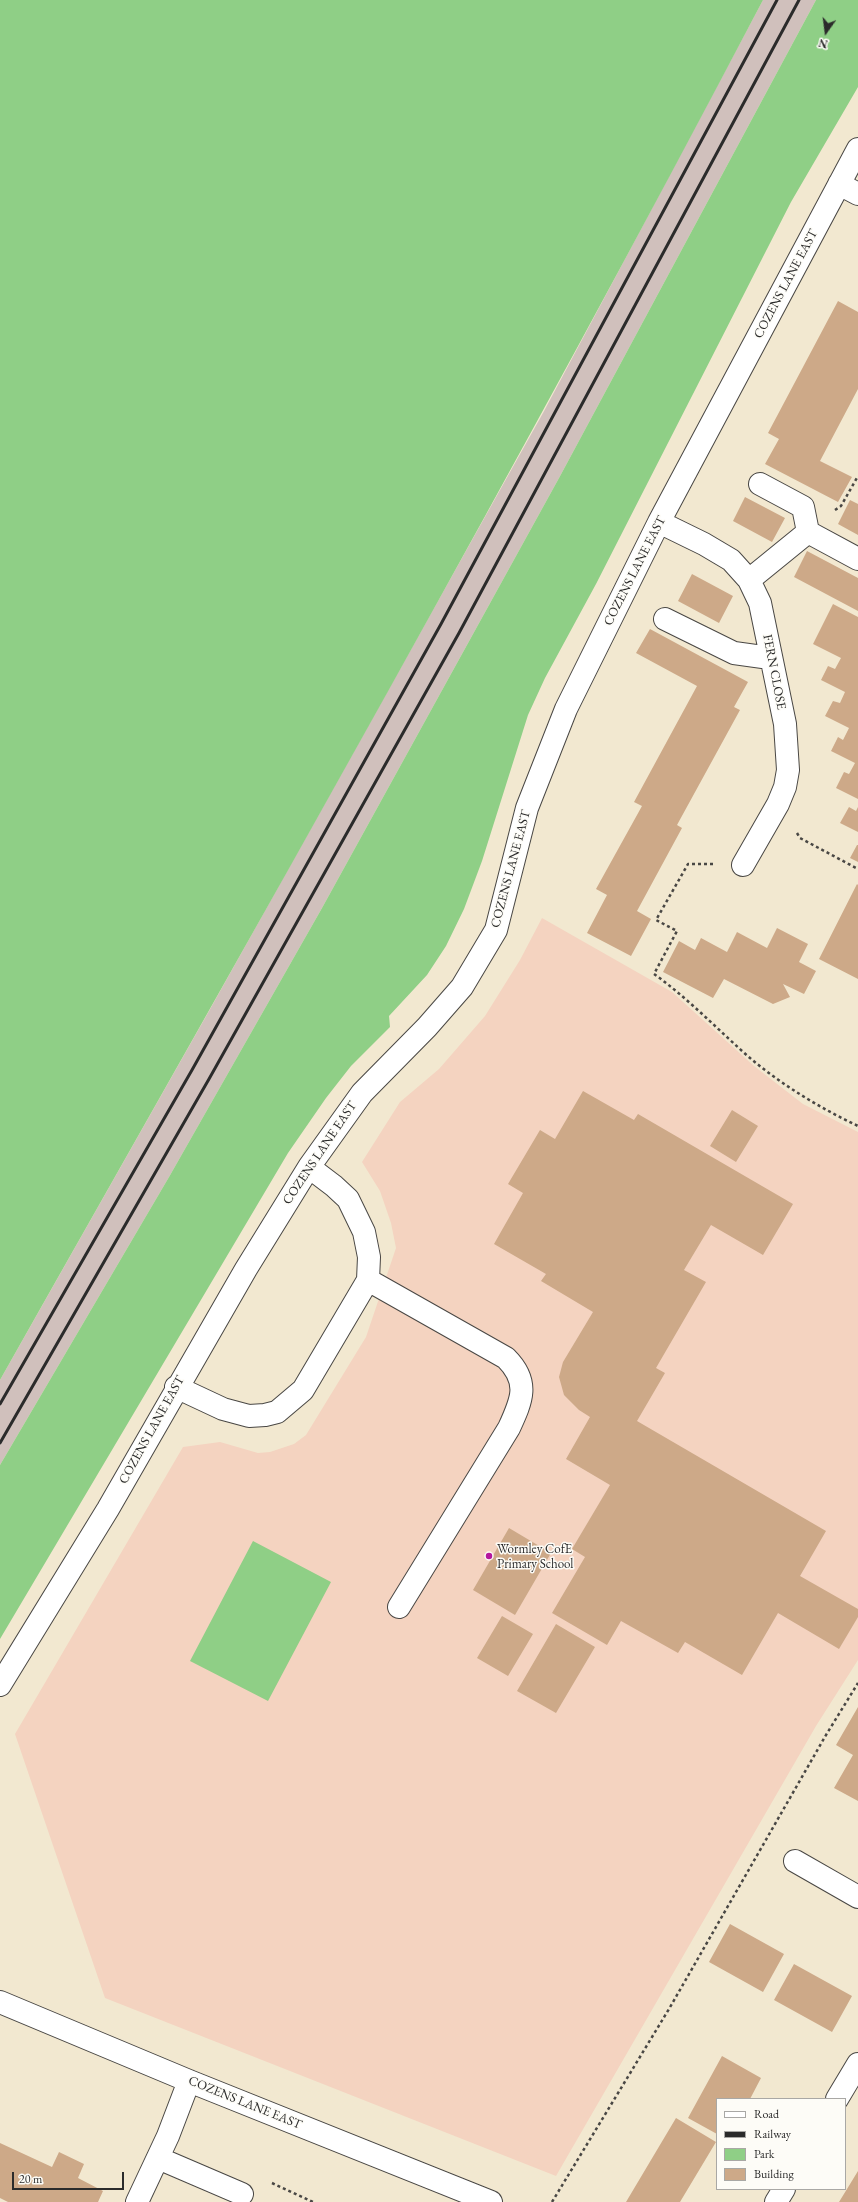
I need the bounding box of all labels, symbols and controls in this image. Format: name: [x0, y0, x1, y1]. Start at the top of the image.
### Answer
north arrow: [806, 12, 846, 52]
text: N: [817, 36, 829, 52]
street label: COZENS LANE EAST: [751, 227, 821, 341]
street label: COZENS LANE EAST: [601, 513, 669, 629]
street label: FERN CLOSE: [759, 633, 789, 711]
street label: COZENS LANE EAST: [488, 808, 534, 930]
street label: COZENS LANE EAST: [280, 1098, 360, 1208]
street label: COZENS LANE EAST: [116, 1373, 188, 1487]
place label: Wormley CofE Primary School: [497, 1541, 573, 1572]
marker: Wormley CofE Primary School: [484, 1551, 494, 1561]
street label: COZENS LANE EAST: [186, 2073, 304, 2133]
legend: [716, 2098, 846, 2190]
text: Road: [754, 2106, 779, 2122]
text: Railway: [754, 2126, 791, 2142]
text: Park: [754, 2146, 774, 2162]
scale bar: [14, 2164, 126, 2190]
text: Building: [754, 2166, 794, 2182]
text: 20 m: [19, 2171, 42, 2187]

